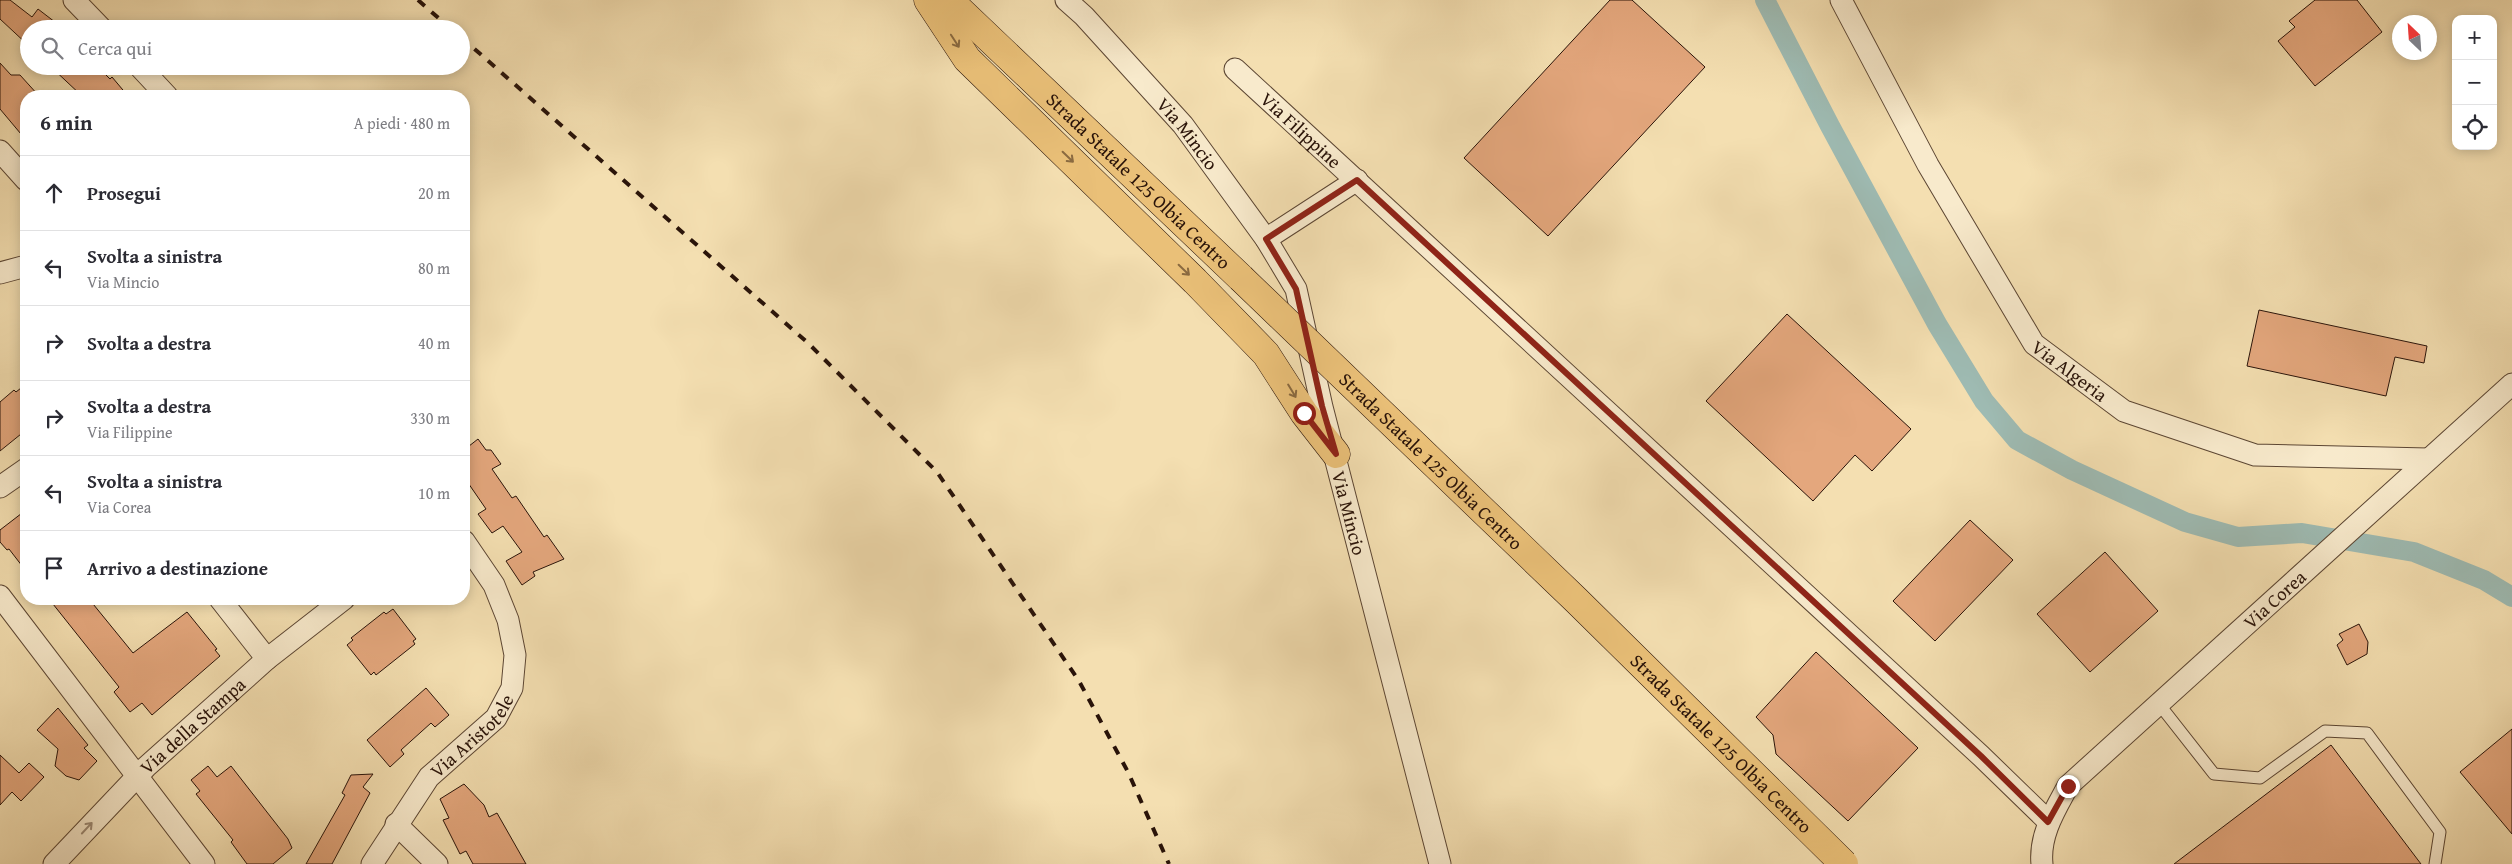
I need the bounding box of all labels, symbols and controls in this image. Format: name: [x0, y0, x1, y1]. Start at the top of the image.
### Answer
north arrow: [2392, 15, 2437, 60]
map controls: [2452, 15, 2497, 150]
button: +: [2452, 15, 2497, 60]
search box: [20, 20, 470, 75]
one-way arrow: [950, 33, 960, 47]
icon: search: [38, 34, 66, 62]
text: Cerca qui: [78, 34, 152, 62]
button: −: [2452, 60, 2497, 105]
street label: Via Filippine: [1254, 85, 1348, 175]
street label: Strada Statale 125 Olbia Centro: [1040, 86, 1237, 276]
street label: Via Mincio: [1150, 91, 1225, 176]
button: locate: [2452, 105, 2497, 150]
text: 6 min: [40, 107, 92, 138]
text: A piedi · 480 m: [354, 111, 450, 135]
one-way arrow: [1061, 151, 1074, 163]
icon: ahead: [40, 179, 68, 207]
text: Prosegui: [87, 179, 161, 207]
text: 20 m: [418, 181, 450, 205]
text: Svolta a sinistra: [87, 242, 222, 270]
icon: left: [40, 254, 68, 282]
text: 80 m: [418, 256, 450, 280]
one-way arrow: [1178, 264, 1190, 276]
text: Via Mincio: [87, 270, 159, 294]
icon: right: [40, 329, 68, 357]
text: Svolta a destra: [87, 329, 211, 357]
text: 40 m: [418, 331, 450, 355]
street label: Via Algeria: [2026, 333, 2113, 408]
street label: Strada Statale 125 Olbia Centro: [1333, 366, 1530, 556]
one-way arrow: [1287, 384, 1297, 398]
text: Svolta a destra: [87, 392, 211, 420]
route start: [1293, 402, 1316, 425]
icon: right: [40, 404, 68, 432]
text: 330 m: [410, 406, 450, 430]
text: Via Filippine: [87, 420, 173, 444]
text: Svolta a sinistra: [87, 467, 222, 495]
street label: Via Mincio: [1325, 468, 1374, 558]
icon: left: [40, 479, 68, 507]
text: 10 m: [418, 481, 450, 505]
text: Via Corea: [87, 495, 151, 519]
icon: arrive: [40, 554, 68, 582]
text: Arrivo a destinazione: [87, 554, 268, 582]
street label: Via Corea: [2237, 563, 2312, 635]
street label: Strada Statale 125 Olbia Centro: [1624, 647, 1819, 840]
street label: Via della Stampa: [133, 671, 252, 780]
street label: Via Aristotele: [424, 689, 520, 784]
route end: [2057, 775, 2080, 798]
one-way arrow: [81, 822, 93, 835]

